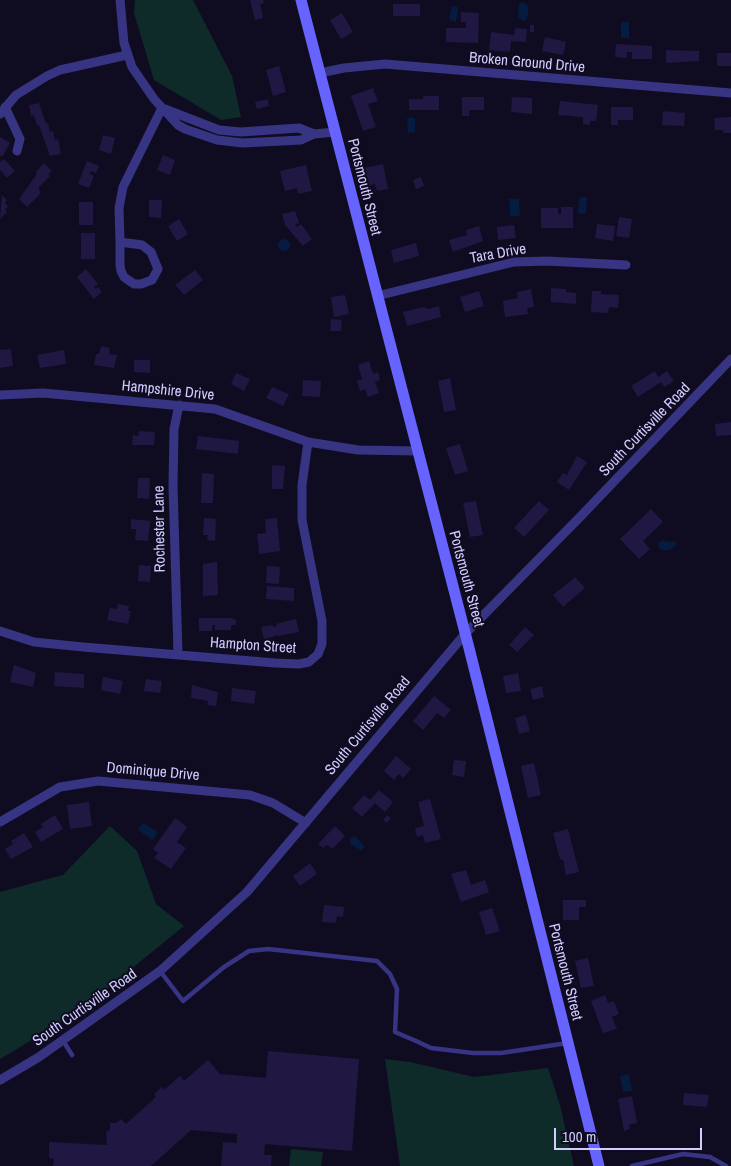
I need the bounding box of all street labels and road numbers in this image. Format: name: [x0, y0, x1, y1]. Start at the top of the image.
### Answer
street label: Broken Ground Drive: [468, 49, 586, 77]
street label: Portsmouth Street: [343, 137, 385, 237]
street label: Tara Drive: [468, 240, 528, 268]
street label: Hampshire Drive: [121, 377, 215, 405]
street label: South Curtisville Road: [596, 379, 694, 481]
street label: Rochester Lane: [150, 485, 170, 573]
street label: Portsmouth Street: [444, 529, 488, 629]
street label: Hampton Street: [209, 634, 297, 658]
street label: South Curtisville Road: [322, 673, 414, 779]
street label: Dominique Drive: [106, 759, 200, 785]
street label: Portsmouth Street: [544, 922, 586, 1022]
street label: South Curtisville Road: [29, 965, 141, 1051]

